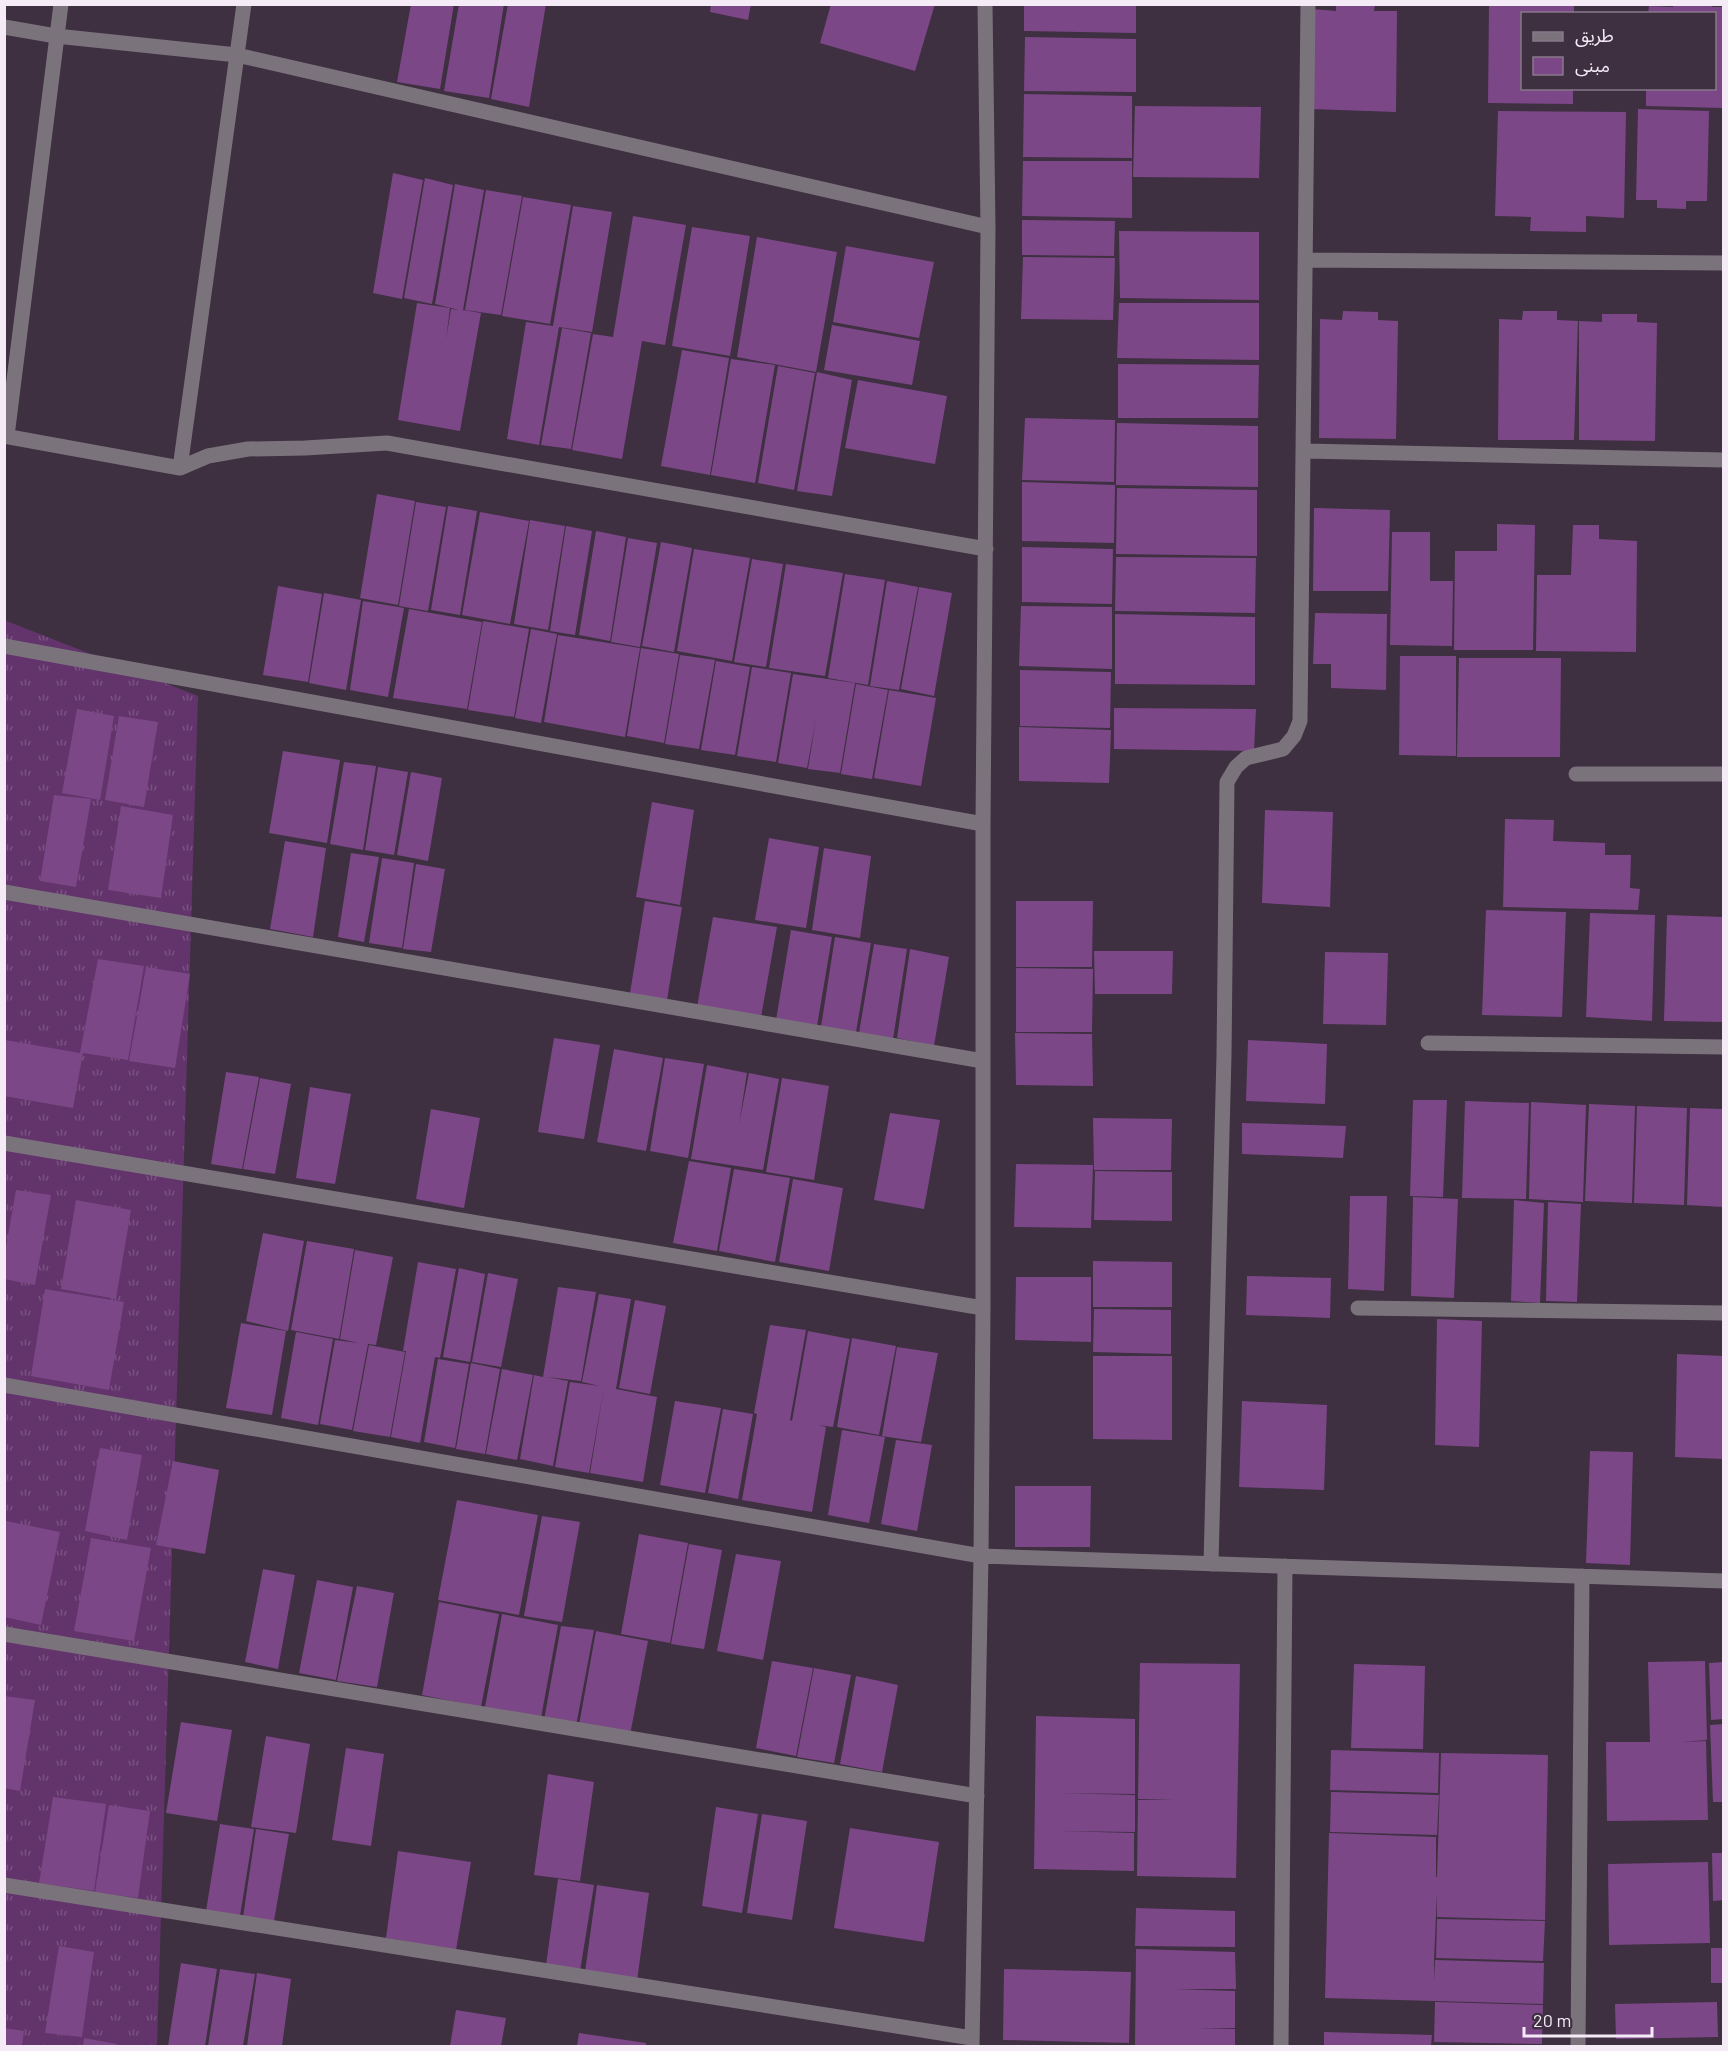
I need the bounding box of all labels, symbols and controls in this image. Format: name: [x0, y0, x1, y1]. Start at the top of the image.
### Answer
legend: [1521, 12, 1716, 90]
text: طريق: [1575, 24, 1614, 47]
text: مبنى: [1575, 54, 1610, 77]
scale bar: [1524, 2000, 1652, 2038]
text: 20 m: [1533, 2009, 1571, 2031]

